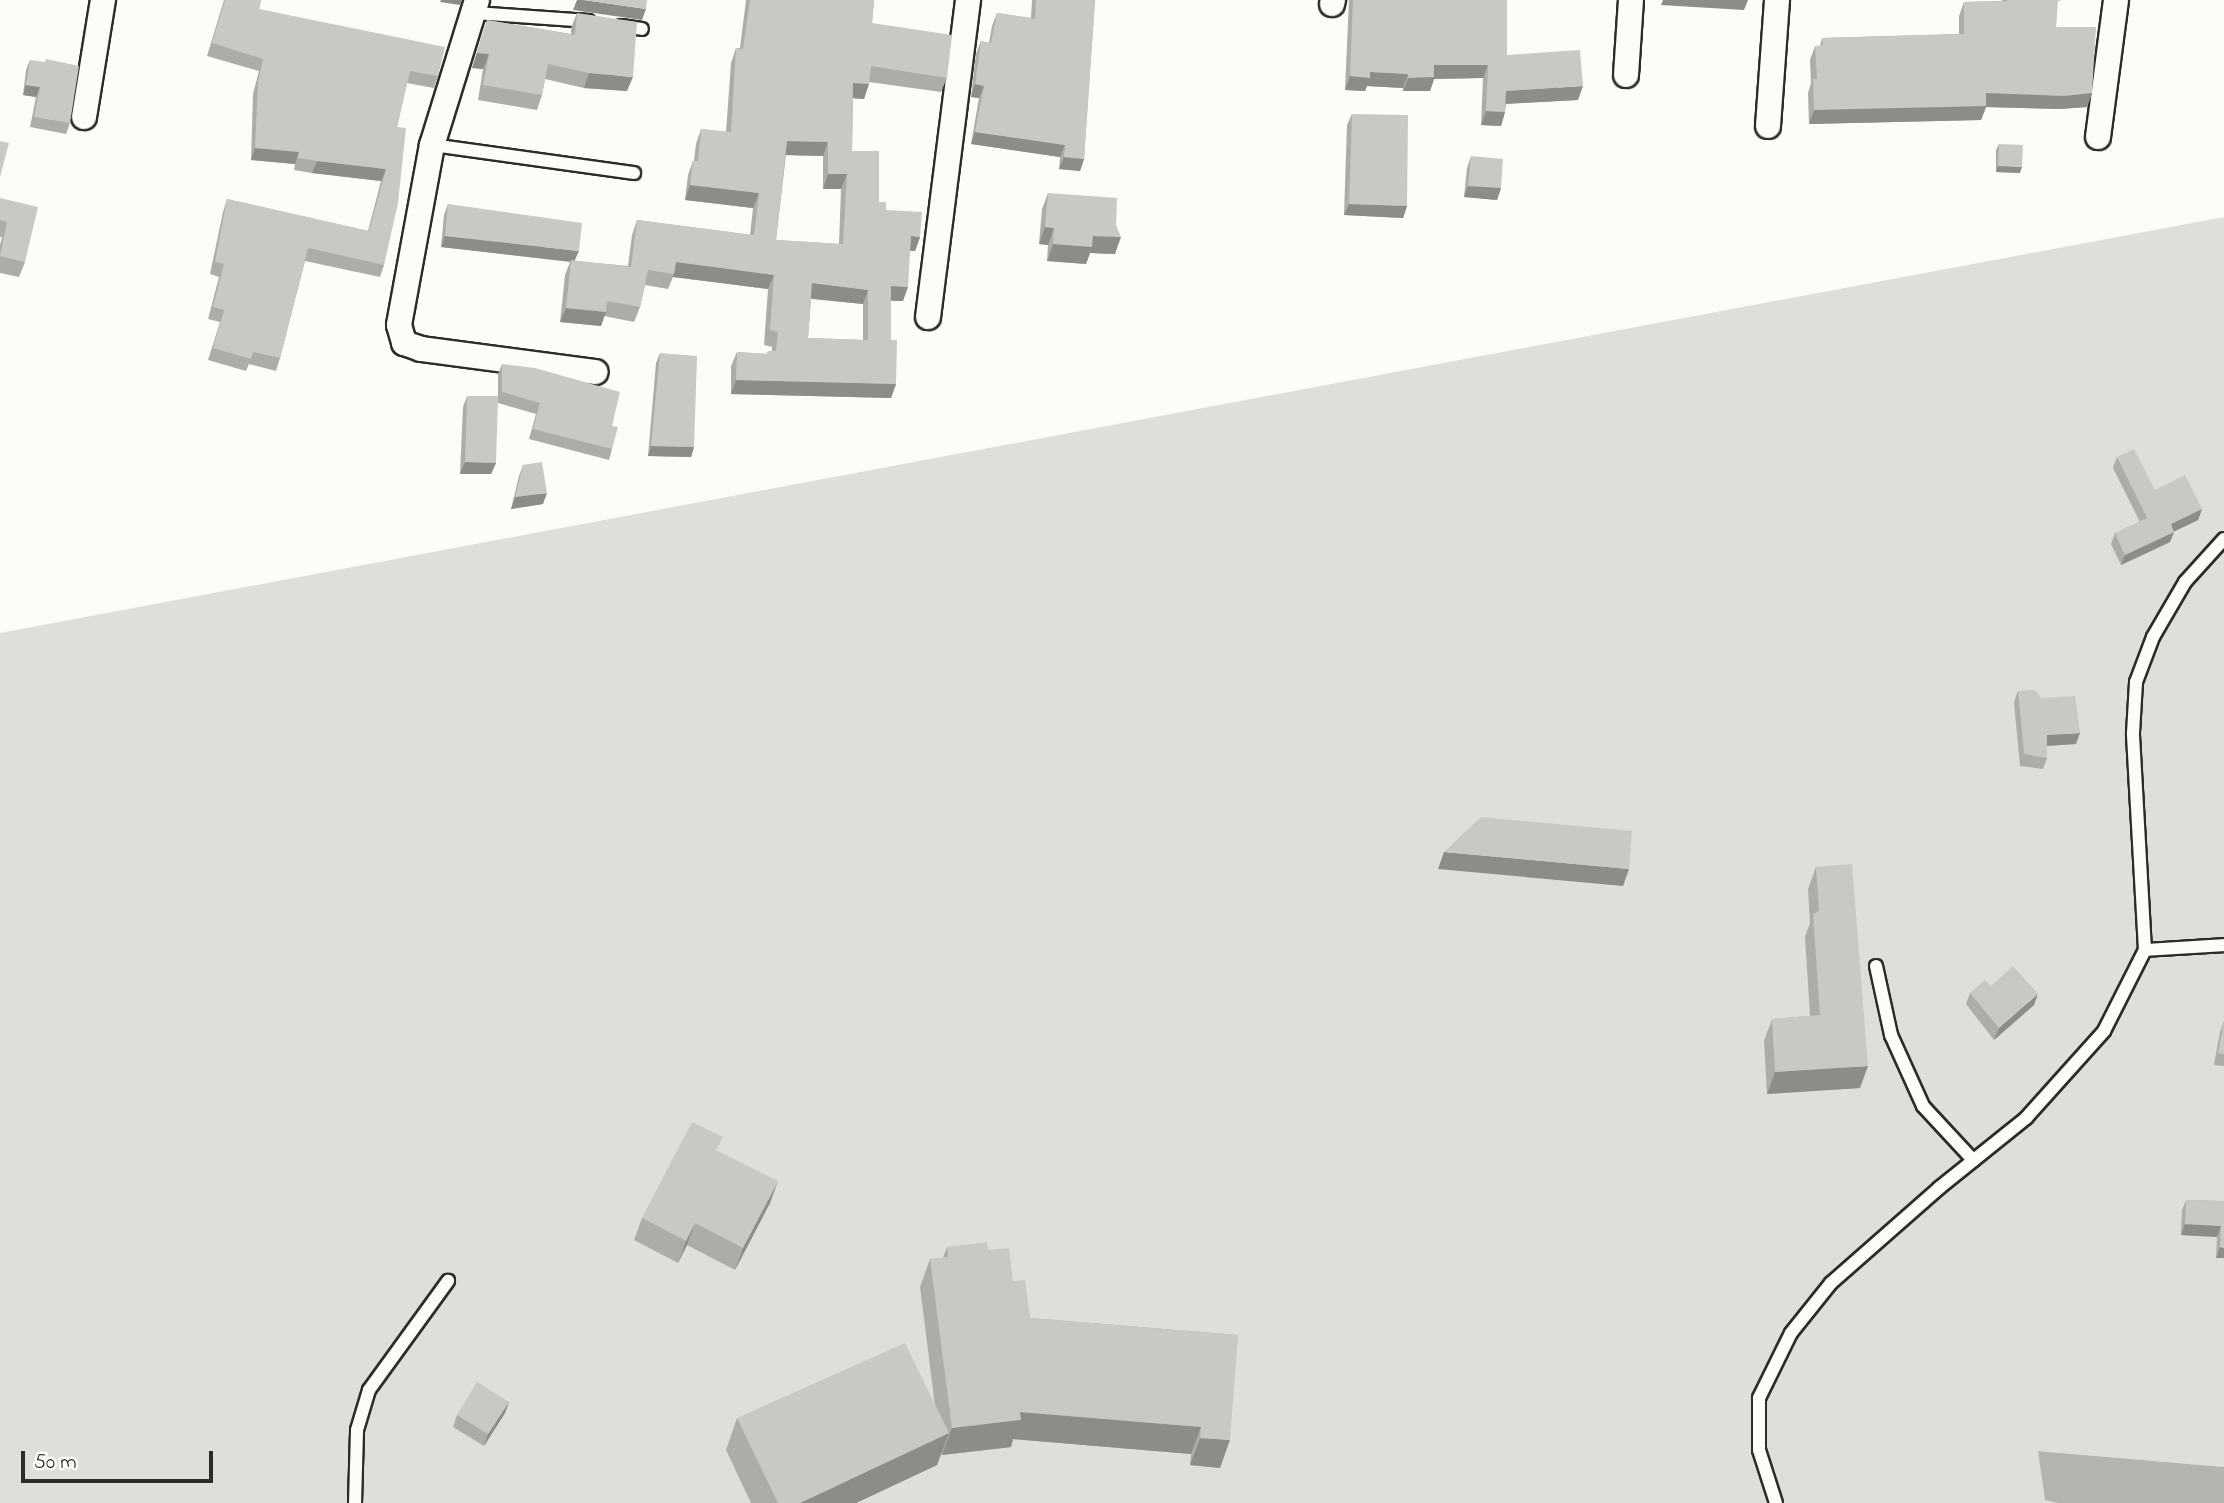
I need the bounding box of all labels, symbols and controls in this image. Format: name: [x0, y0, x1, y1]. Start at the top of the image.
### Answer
scale bar: [24, 1436, 217, 1480]
text: 50 m: [34, 1448, 77, 1478]

